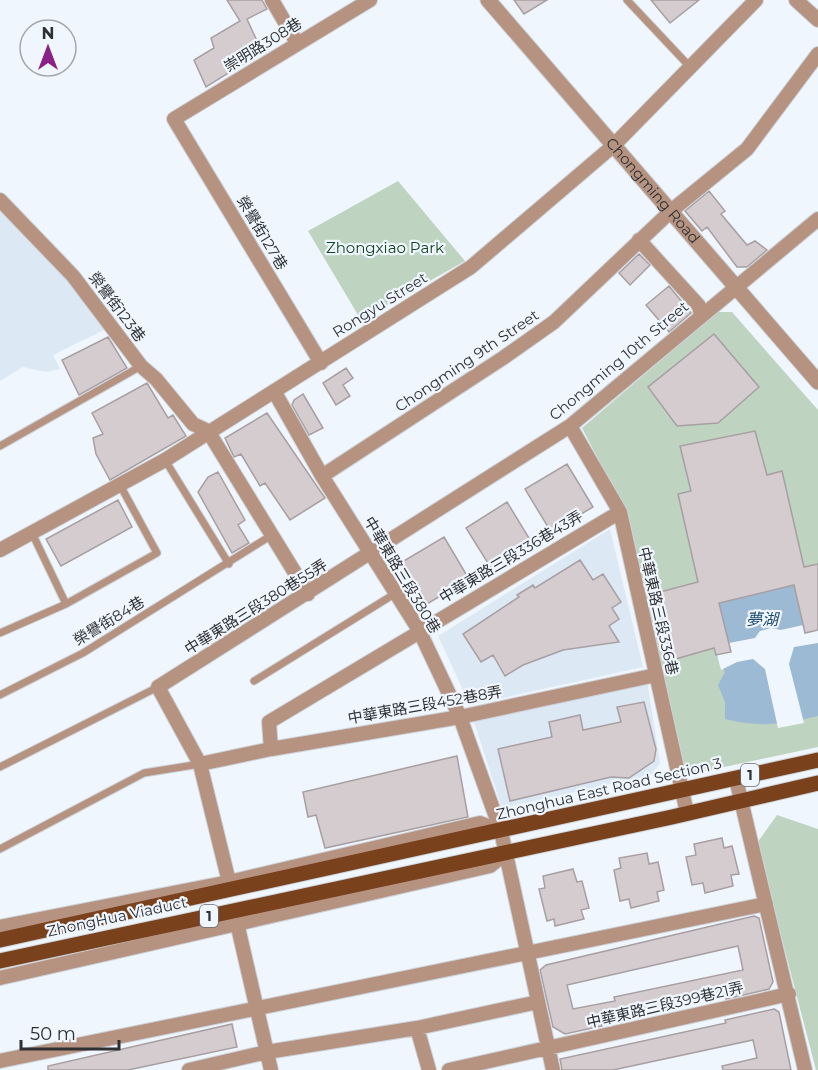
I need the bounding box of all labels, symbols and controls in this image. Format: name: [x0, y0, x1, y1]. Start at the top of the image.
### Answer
street label: 崇明路308巷: [220, 13, 305, 76]
north arrow: [18, 18, 78, 78]
text: N: [42, 24, 54, 43]
street label: Chongming Road: [602, 133, 704, 247]
street label: 榮譽街127巷: [233, 192, 292, 273]
park label: Zhongxiao Park: [326, 238, 444, 257]
street label: 榮譽街123巷: [85, 268, 150, 345]
street label: Rongyu Street: [329, 268, 431, 341]
street label: Chongming 10th Street: [545, 297, 692, 424]
street label: Chongming 9th Street: [391, 305, 542, 416]
street label: 中華東路三段336巷43弄: [436, 506, 586, 607]
street label: 中華東路三段380巷: [360, 513, 445, 637]
street label: 中華東路三段336巷: [634, 545, 682, 677]
street label: 中華東路三段380巷55弄: [181, 555, 331, 658]
street label: 榮譽街84巷: [70, 592, 148, 649]
water label: 夢湖: [746, 610, 781, 629]
street label: 中華東路三段452巷8弄: [346, 682, 504, 727]
street label: Zhonghua East Road Section 3: [494, 753, 724, 824]
road number: 1: [741, 764, 759, 786]
street label: ZhongHua Viaduct: [45, 892, 189, 941]
road number: 1: [200, 905, 218, 927]
street label: 中華東路三段399巷21弄: [584, 977, 745, 1032]
scale bar: [21, 1013, 118, 1051]
text: 50 m: [30, 1023, 76, 1045]

